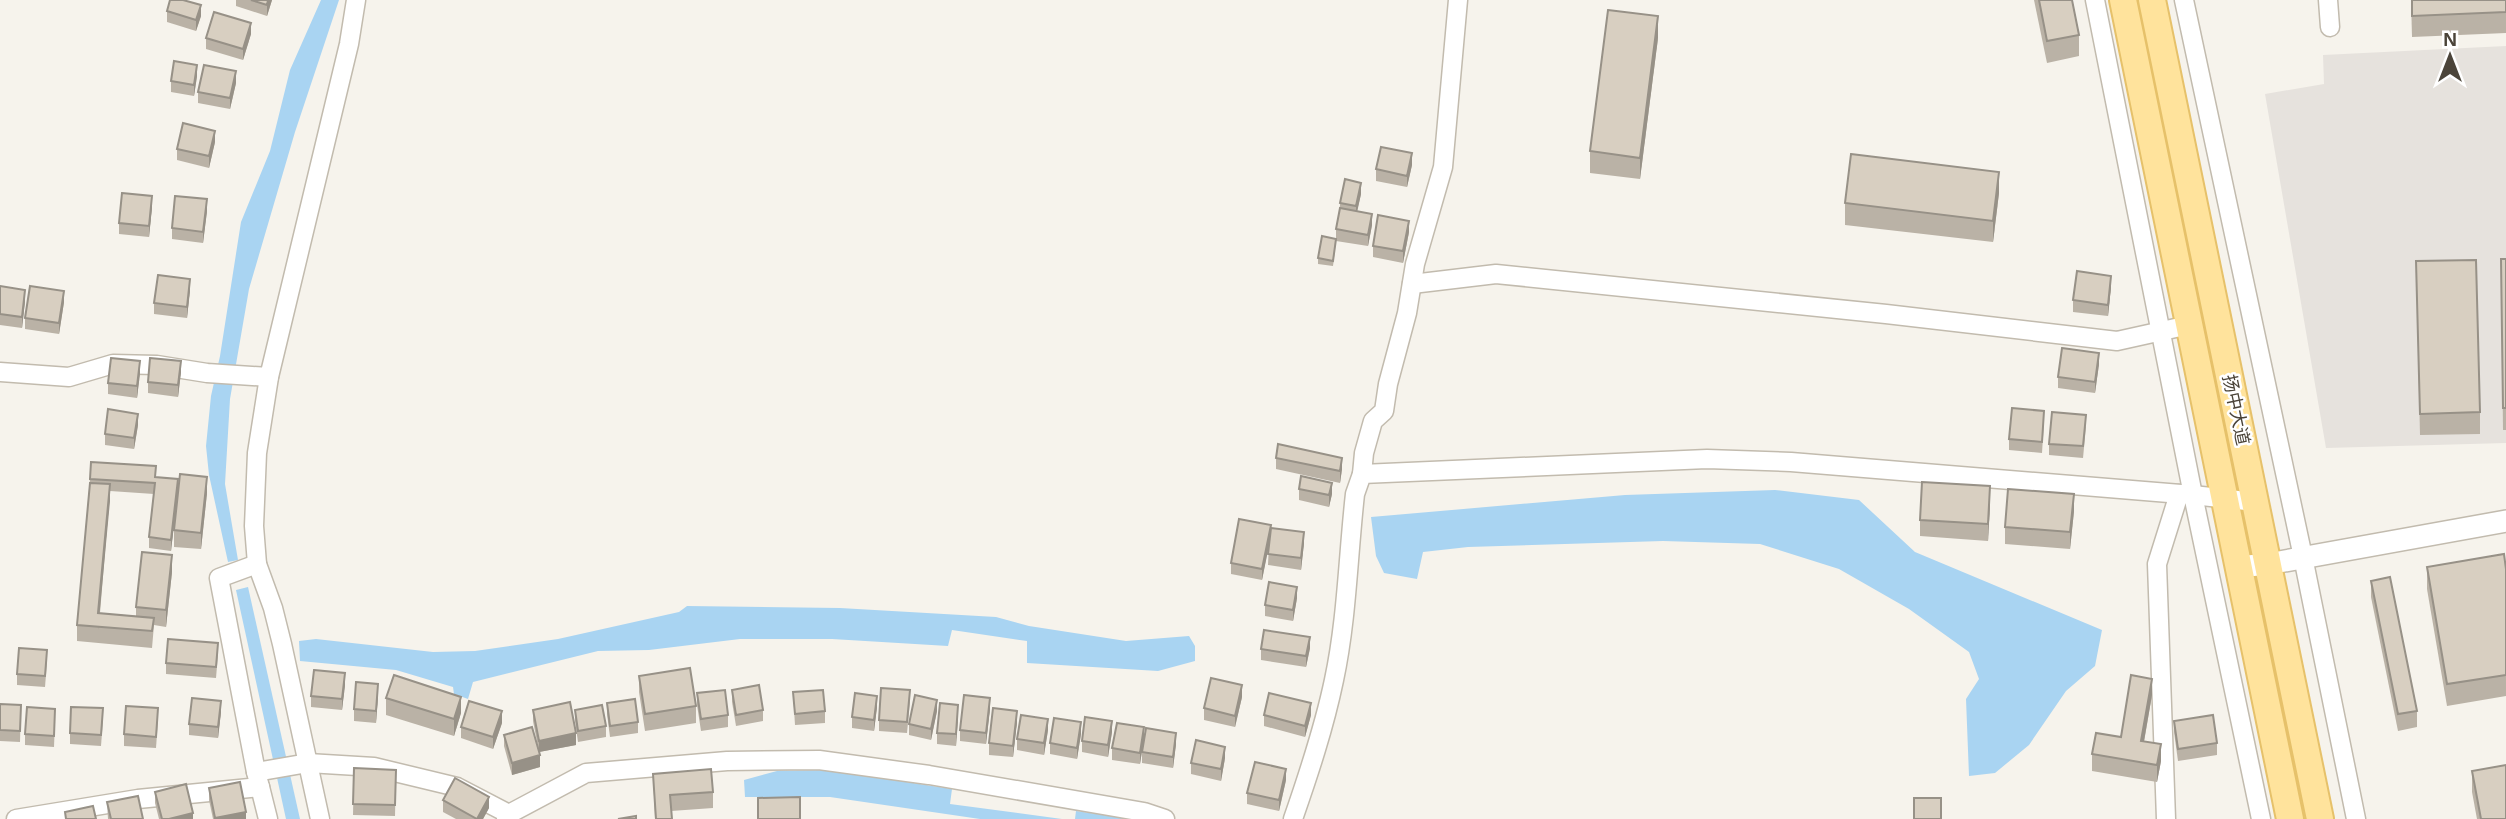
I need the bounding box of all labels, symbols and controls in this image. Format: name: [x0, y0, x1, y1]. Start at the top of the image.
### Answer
north arrow: [2415, 21, 2485, 91]
text: N: [2443, 29, 2457, 50]
street label: 扬中大道: [2219, 373, 2253, 447]

